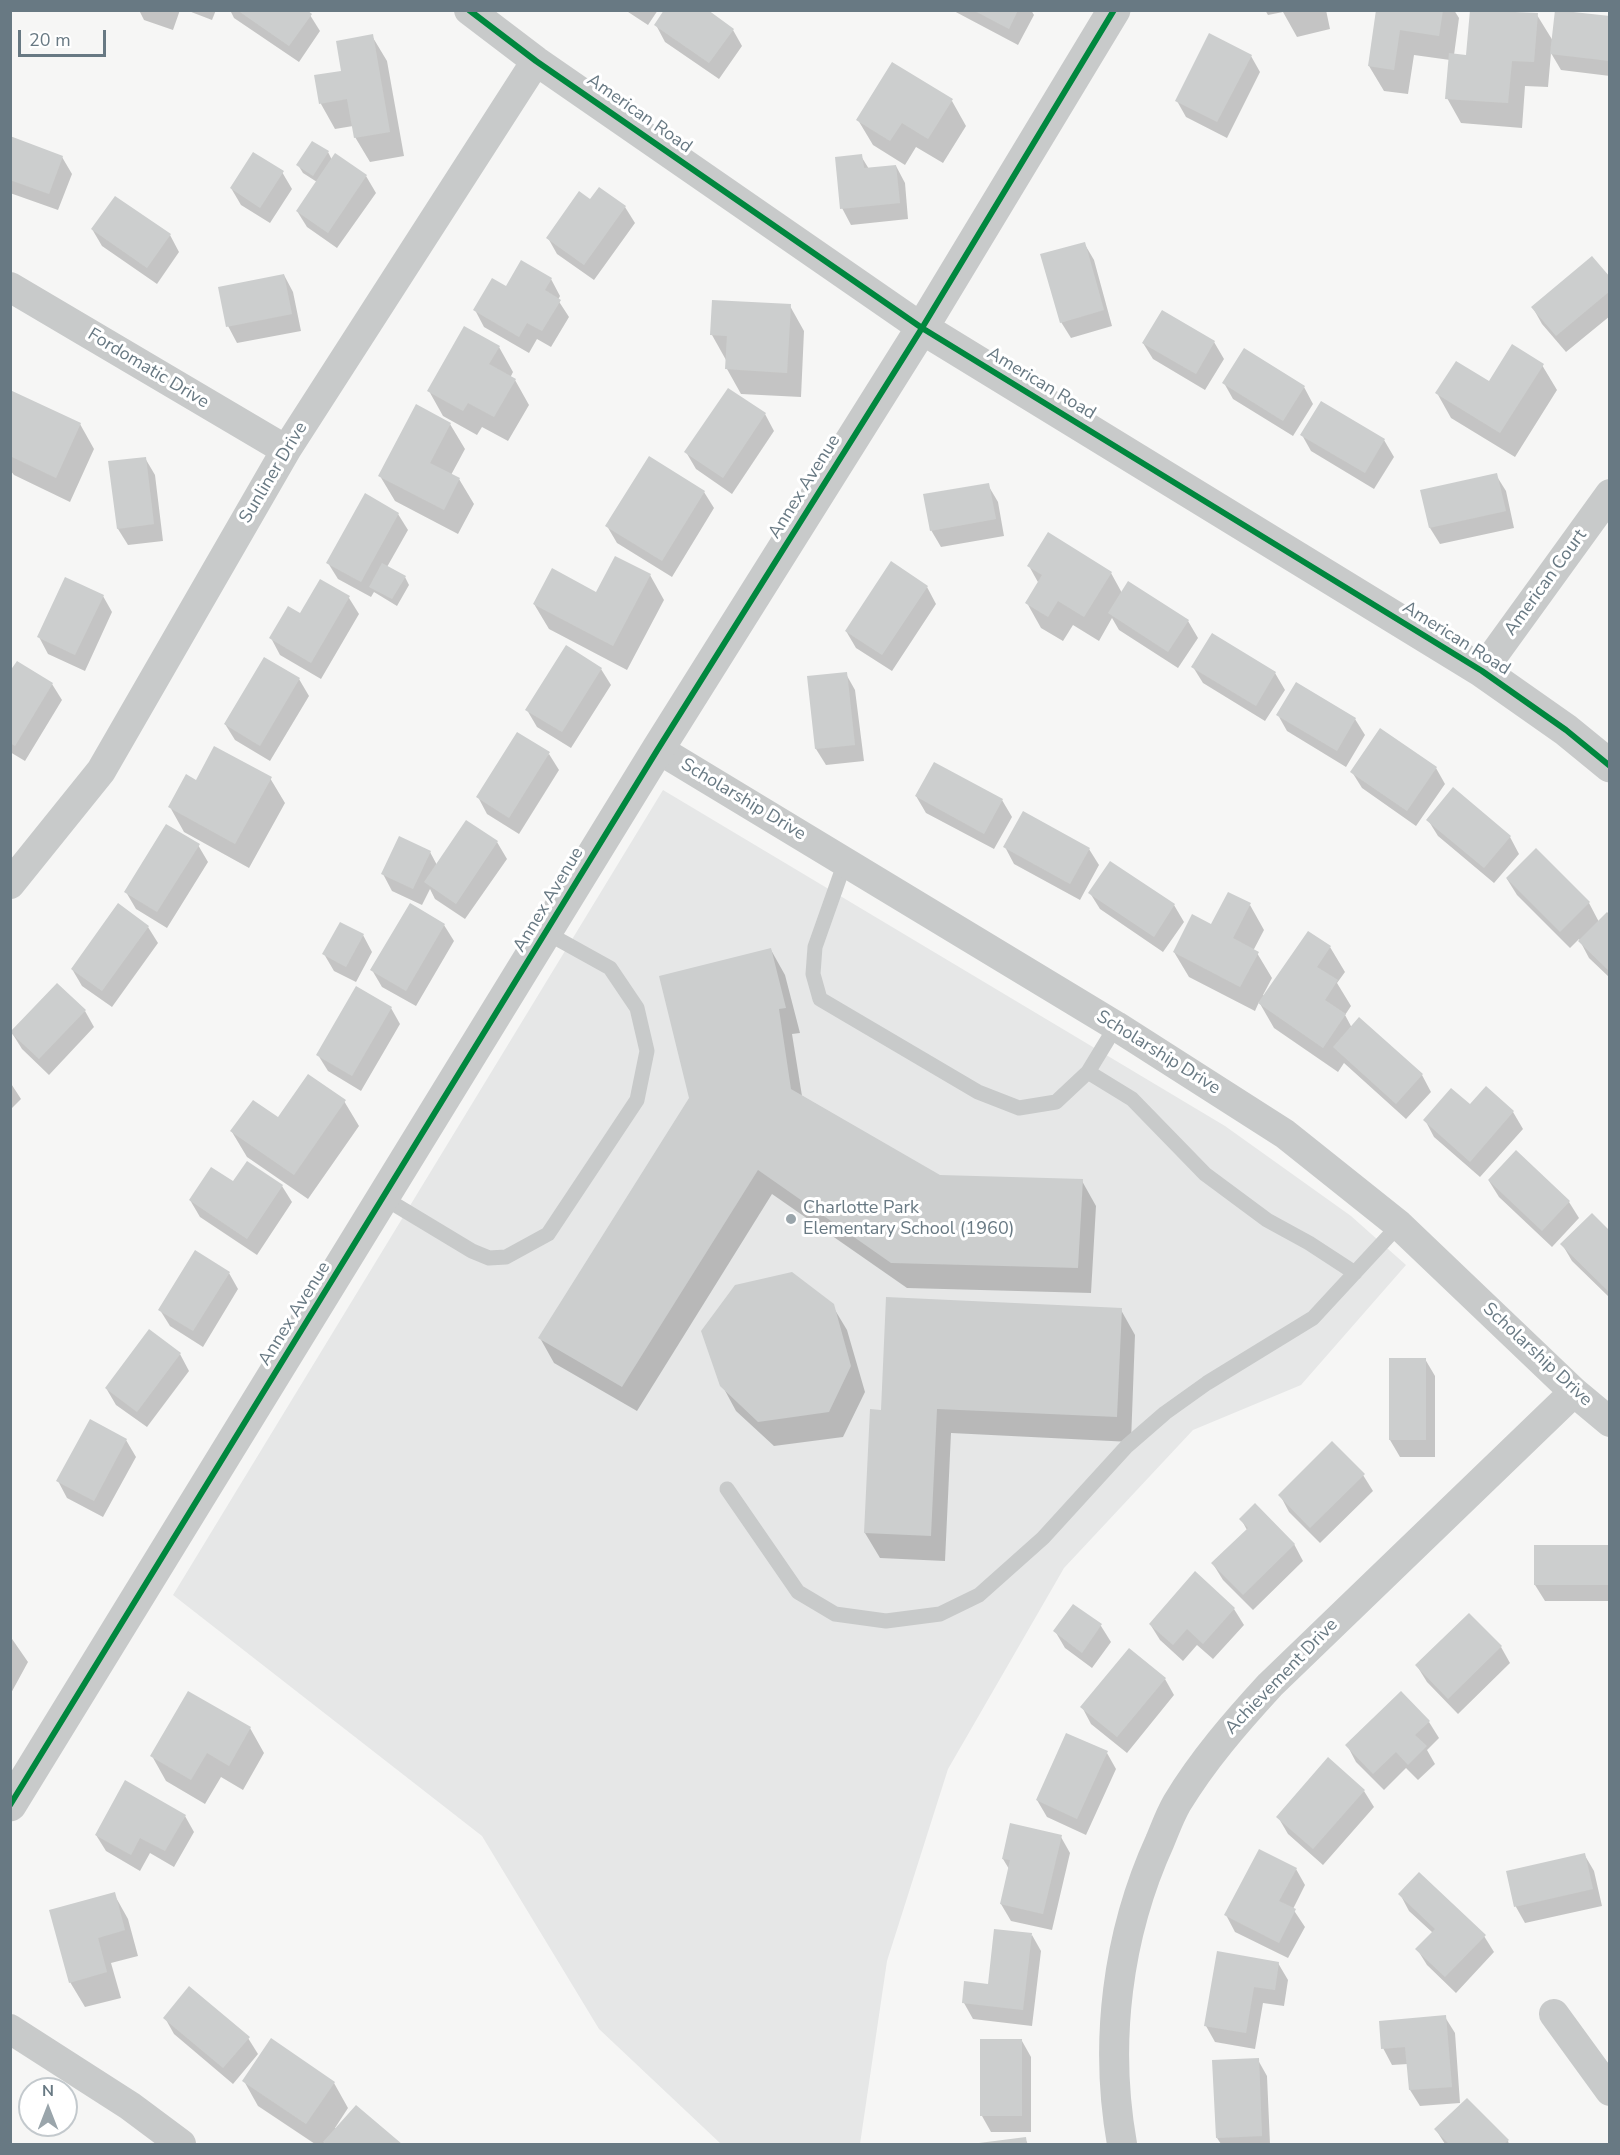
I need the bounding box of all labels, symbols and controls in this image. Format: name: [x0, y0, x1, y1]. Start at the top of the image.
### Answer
scale bar: [21, 18, 110, 56]
text: 20 m: [29, 28, 71, 52]
street label: American Road: [582, 70, 696, 158]
street label: Fordomatic Drive: [84, 324, 212, 414]
street label: American Road: [983, 343, 1099, 425]
street label: Sunliner Drive: [235, 418, 313, 528]
street label: Annex Avenue: [764, 431, 846, 543]
street label: American Court: [1500, 526, 1592, 640]
street label: American Road: [1398, 597, 1514, 681]
street label: Scholarship Drive: [677, 754, 809, 846]
street label: Annex Avenue: [509, 844, 589, 956]
street label: Scholarship Drive: [1092, 1006, 1224, 1100]
place label: Charlotte Park Elementary School (1960): [803, 1198, 1014, 1240]
marker: Charlotte Park Elementary School (1960): [784, 1212, 798, 1226]
street label: Annex Avenue: [254, 1258, 336, 1370]
street label: Scholarship Drive: [1478, 1299, 1596, 1411]
street label: Achievement Drive: [1221, 1615, 1343, 1739]
north arrow: [18, 2077, 78, 2137]
text: N: [42, 2080, 54, 2102]

